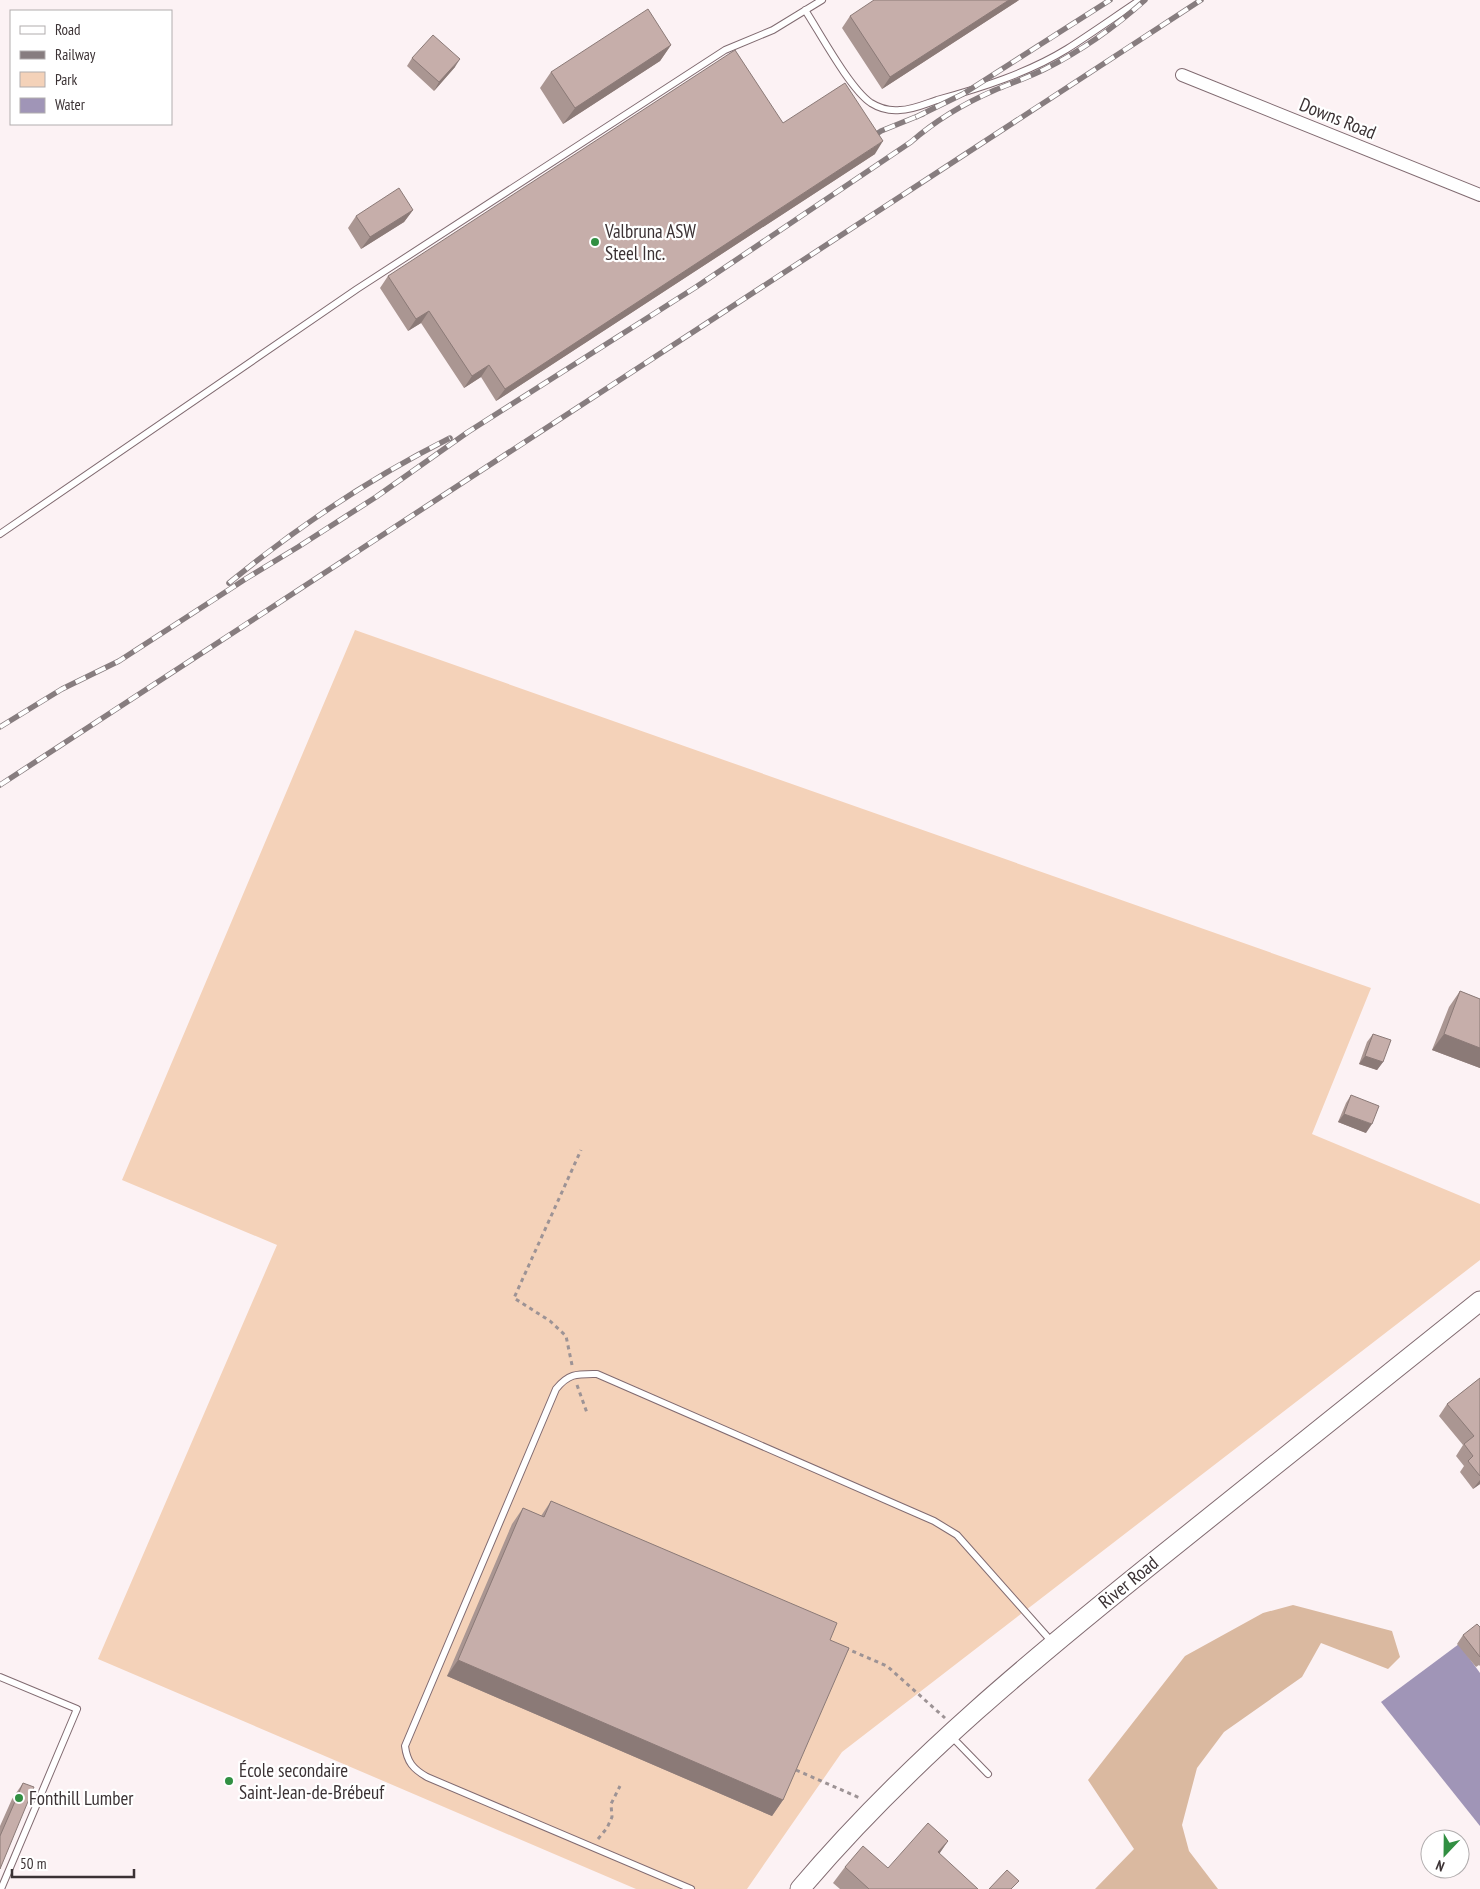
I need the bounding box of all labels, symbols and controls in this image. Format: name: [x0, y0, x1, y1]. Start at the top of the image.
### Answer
legend: [10, 10, 172, 125]
text: Road: [55, 20, 81, 39]
text: Railway: [55, 45, 96, 64]
text: Park: [55, 70, 77, 89]
street label: Downs Road: [1296, 92, 1380, 144]
text: Water: [55, 95, 86, 114]
place label: Valbruna ASW Steel Inc.: [604, 219, 696, 265]
marker: Valbruna ASW Steel Inc.: [589, 236, 601, 248]
street label: River Road: [1093, 1551, 1163, 1613]
place label: École secondaire Saint-Jean-de-Brébeuf: [239, 1758, 385, 1804]
marker: École secondaire Saint-Jean-de-Brébeuf: [223, 1775, 235, 1787]
place label: Fonthill Lumber: [29, 1786, 134, 1810]
marker: Fonthill Lumber: [13, 1792, 25, 1804]
north arrow: [1420, 1829, 1470, 1879]
scale bar: [12, 1846, 135, 1878]
text: 50 m: [20, 1854, 46, 1873]
text: N: [1433, 1856, 1447, 1876]

